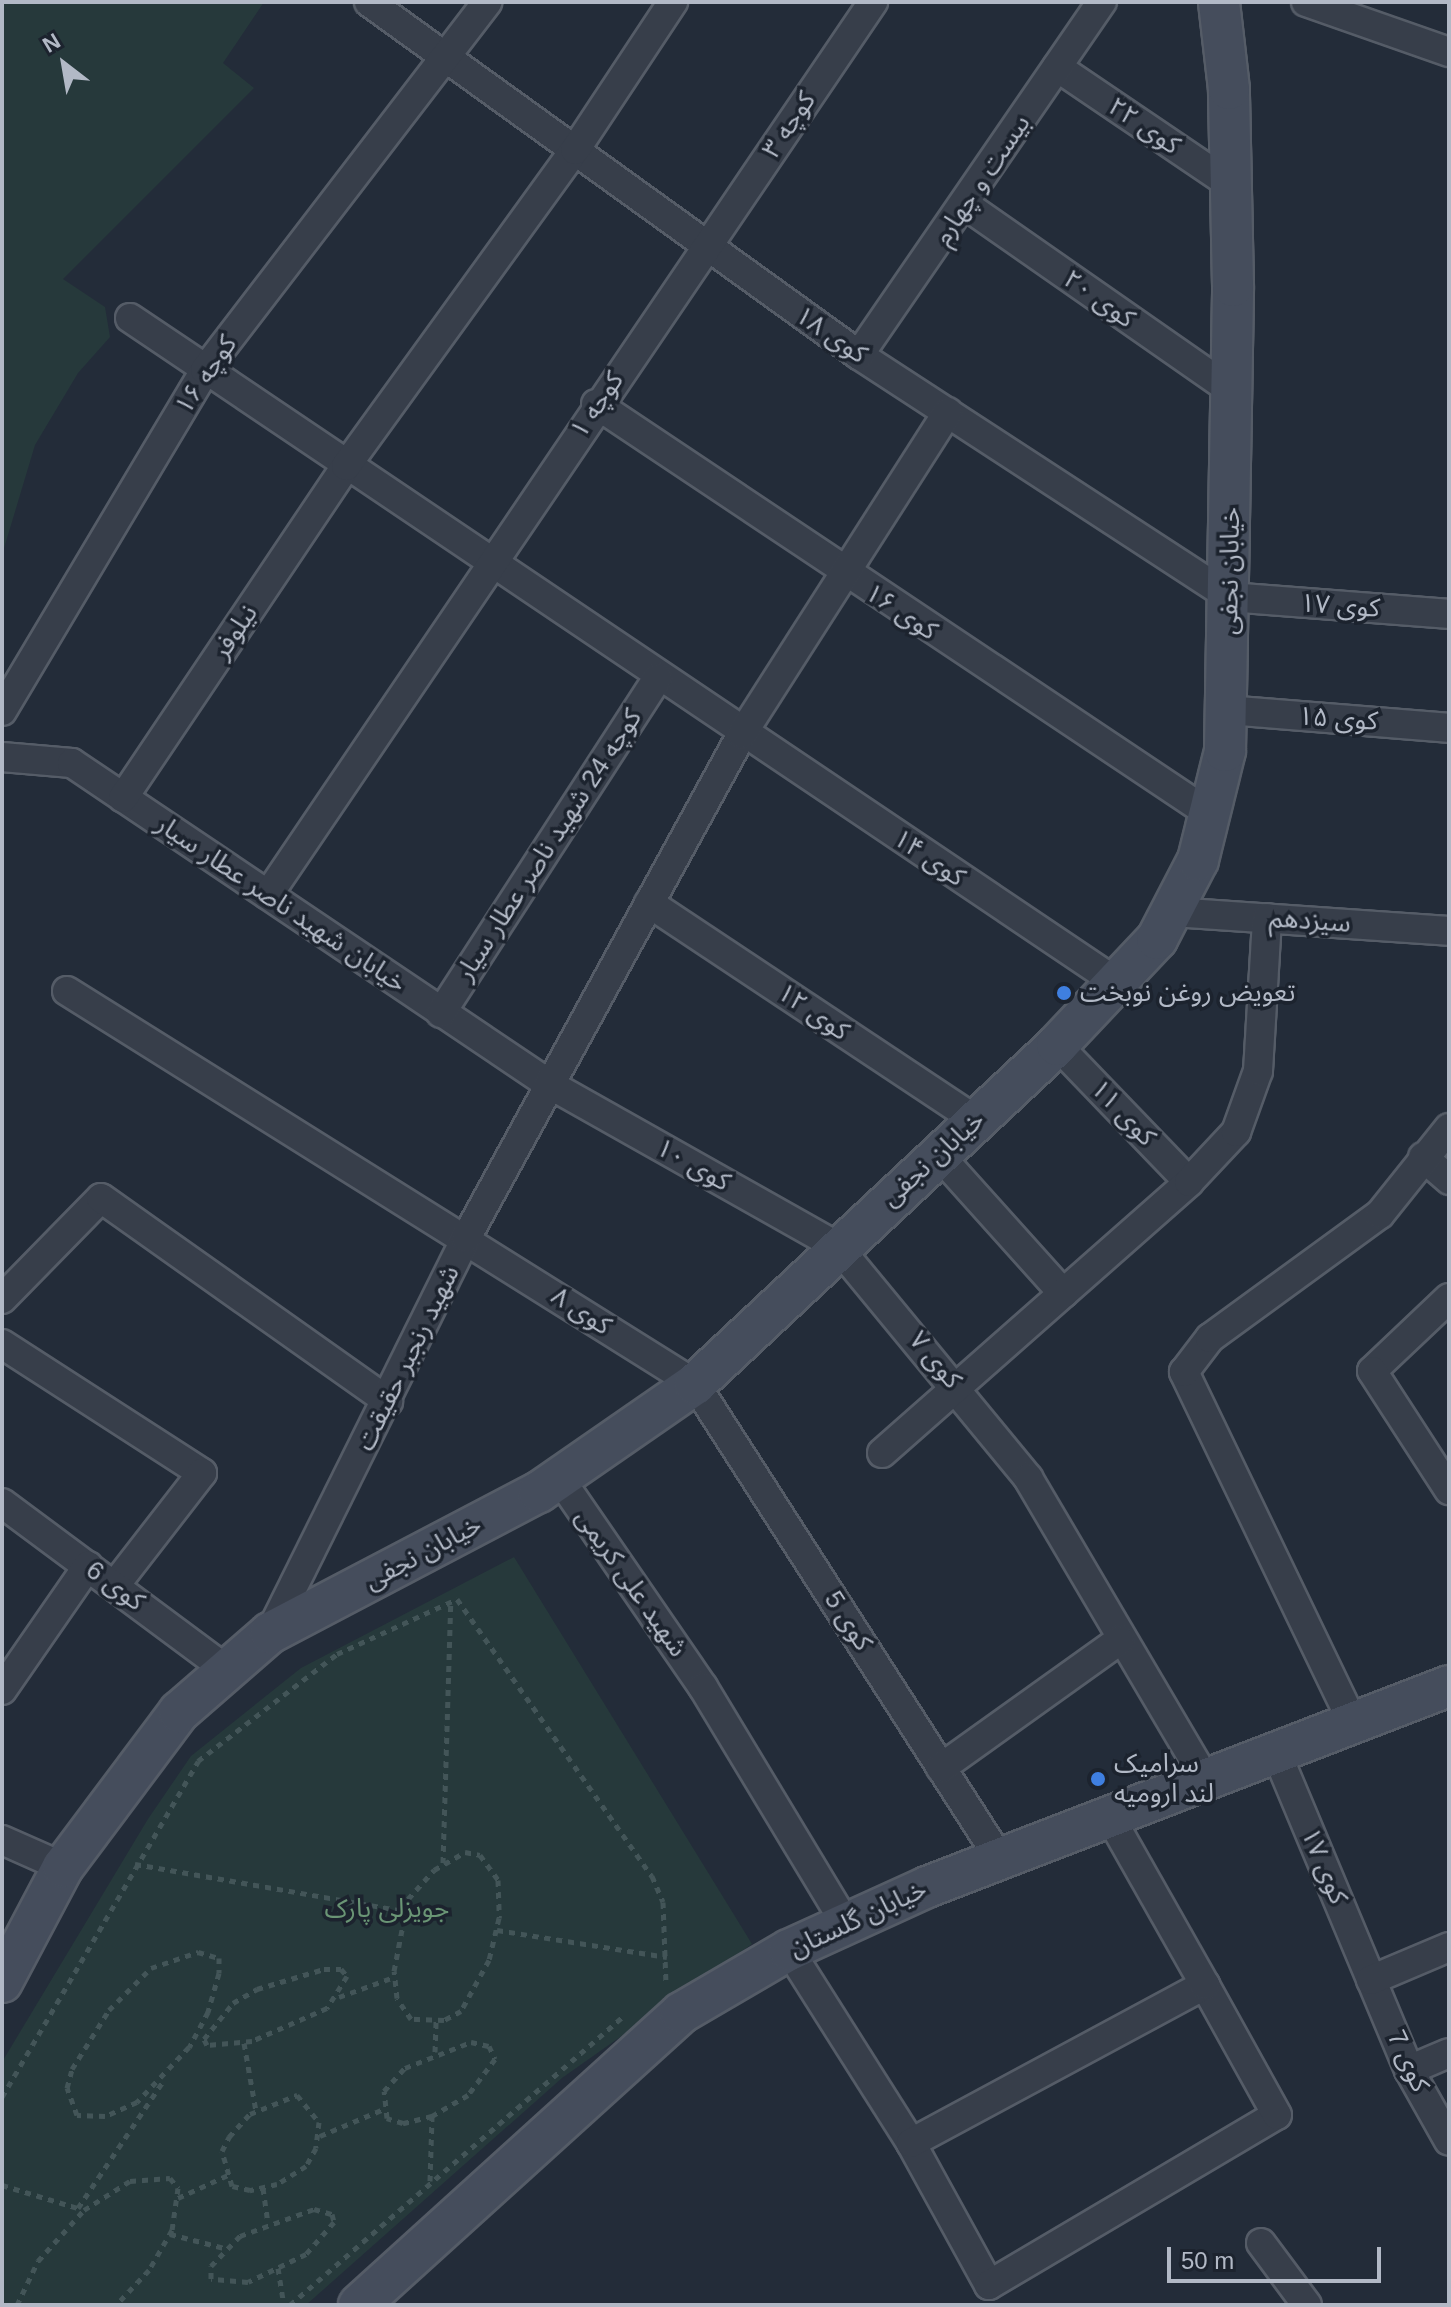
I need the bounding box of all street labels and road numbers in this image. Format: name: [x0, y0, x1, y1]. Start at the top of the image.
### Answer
street label: کوچه ۳: [756, 86, 822, 164]
street label: کوی ۲۲: [1102, 91, 1186, 161]
street label: بیست و چهارم: [927, 109, 1037, 251]
street label: کوی ۲۰: [1057, 263, 1141, 335]
street label: کوی ۱۸: [789, 300, 873, 370]
street label: کوچه ۱۶: [168, 330, 244, 420]
street label: کوچه ۱: [564, 366, 630, 444]
street label: خیابان نجفی: [1213, 507, 1247, 635]
street label: کوی ۱۶: [859, 577, 943, 647]
street label: کوی ۱۷: [1299, 588, 1381, 624]
street label: نیلوفر: [206, 599, 264, 665]
street label: کوی ۱۵: [1297, 701, 1379, 737]
street label: کوچه 24 شهید ناصر عطار سیار: [450, 703, 648, 987]
street label: خیابان شهید ناصر عطار سیار: [150, 809, 412, 999]
street label: کوی ۱۴: [887, 823, 971, 893]
street label: سیزدهم: [1268, 903, 1352, 939]
street label: کوی ۱۲: [771, 977, 855, 1047]
street label: کوی ۱۱: [1084, 1073, 1162, 1153]
street label: خیابان نجفی: [875, 1105, 991, 1213]
street label: کوی ۱۰: [651, 1132, 735, 1198]
street label: شهید رنجبر حقیقت: [350, 1260, 466, 1456]
street label: کوی ۸: [545, 1280, 617, 1342]
street label: کوی ۷: [902, 1325, 968, 1395]
street label: شهید علی کریمی: [568, 1503, 694, 1663]
street label: خیابان نجفی: [359, 1509, 487, 1597]
street label: کوی 6: [80, 1554, 150, 1618]
street label: کوی 5: [817, 1585, 879, 1657]
street label: کوی ۱۷: [1294, 1823, 1354, 1909]
street label: خیابان گلستان: [784, 1874, 932, 1964]
street label: کوی 7: [1380, 2025, 1436, 2097]

